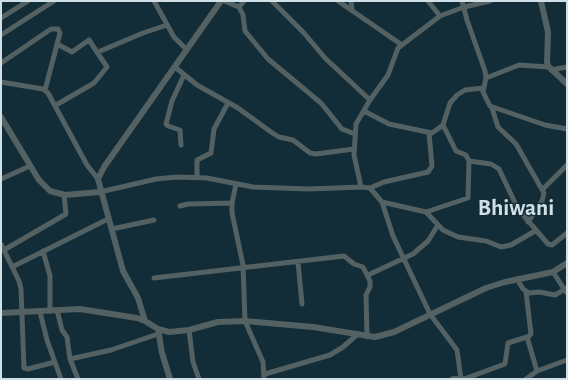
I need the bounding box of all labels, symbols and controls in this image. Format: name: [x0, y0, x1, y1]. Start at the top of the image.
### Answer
district label: Bhiwani: [478, 194, 554, 222]

